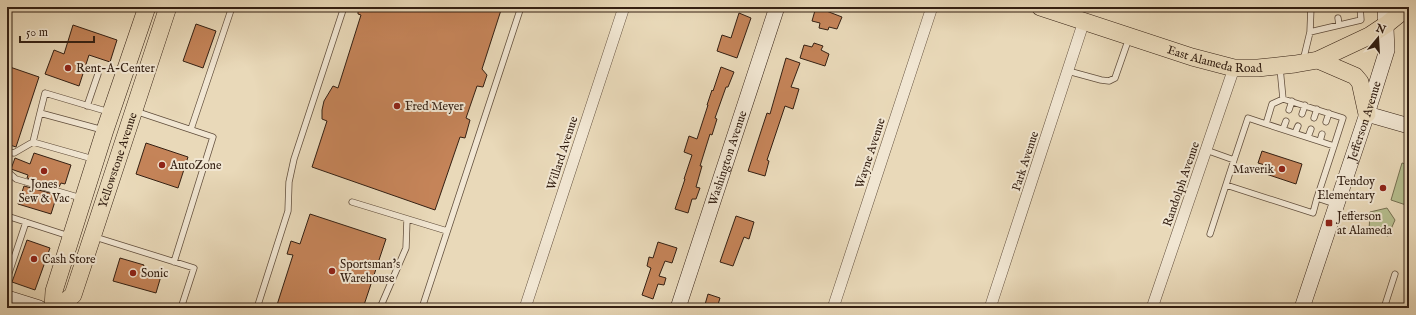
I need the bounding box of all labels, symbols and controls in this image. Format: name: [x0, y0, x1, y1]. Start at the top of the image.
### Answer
scale bar: [20, 18, 94, 44]
north arrow: [1358, 18, 1398, 58]
text: N: [1373, 21, 1388, 38]
text: 50 m: [26, 25, 48, 40]
street label: East Alameda Road: [1165, 42, 1264, 76]
place label: Rent-A-Center: [76, 61, 155, 76]
marker: Rent-A-Center: [63, 63, 73, 73]
street label: Jefferson Avenue: [1344, 79, 1385, 166]
place label: Fred Meyer: [405, 99, 464, 114]
marker: Fred Meyer: [392, 101, 402, 111]
street label: Washington Avenue: [705, 108, 751, 207]
street label: Yellowstone Avenue: [95, 110, 141, 210]
street label: Willard Avenue: [544, 114, 582, 192]
street label: Wayne Avenue: [852, 116, 889, 190]
street label: Park Avenue: [1009, 129, 1042, 193]
street label: Randolph Avenue: [1160, 139, 1204, 229]
place label: AutoZone: [169, 158, 222, 173]
marker: AutoZone: [157, 160, 167, 170]
place label: Maverik: [1233, 162, 1275, 177]
marker: Maverik: [1277, 164, 1287, 174]
marker: Jones Sew & Vac: [39, 166, 49, 176]
place label: Tendoy Elementary: [1317, 174, 1375, 203]
place label: Jones Sew & Vac: [18, 177, 70, 206]
marker: Tendoy Elementary: [1378, 183, 1388, 193]
place label: Jefferson at Alameda: [1335, 209, 1393, 238]
marker: Jefferson at Alameda: [1324, 218, 1334, 228]
place label: Cash Store: [42, 252, 96, 267]
marker: Cash Store: [29, 254, 39, 264]
place label: Sportsman's Warehouse: [340, 257, 400, 286]
place label: Sonic: [141, 266, 168, 281]
marker: Sportsman's Warehouse: [327, 266, 337, 276]
marker: Sonic: [128, 268, 138, 278]

